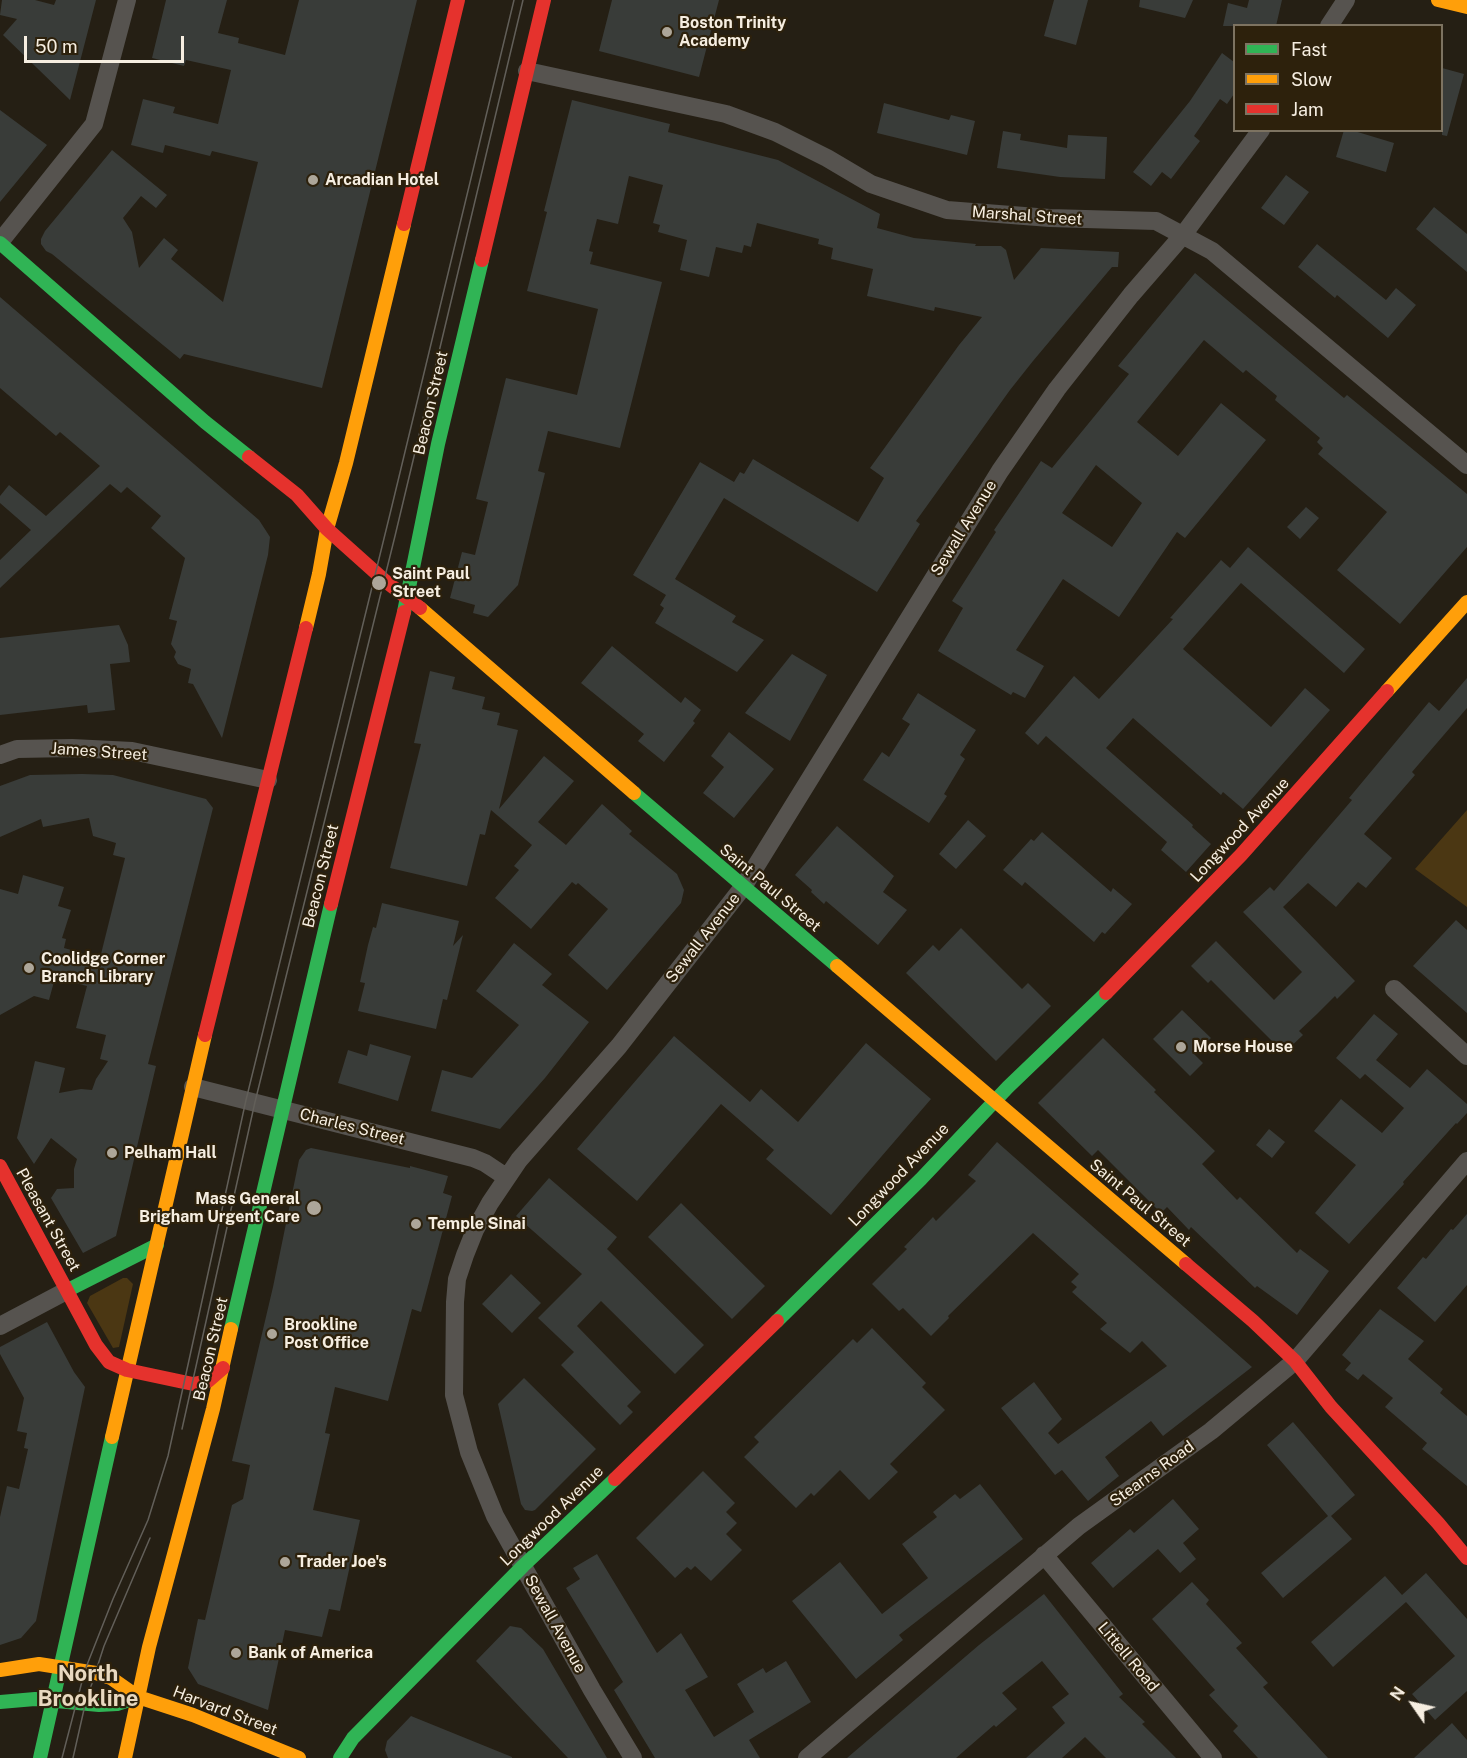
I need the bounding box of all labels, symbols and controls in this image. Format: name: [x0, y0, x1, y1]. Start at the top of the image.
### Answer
place label: Boston Trinity Academy: [679, 13, 786, 51]
scale bar: [27, 24, 188, 62]
legend: [1233, 24, 1443, 132]
marker: Boston Trinity Academy: [660, 25, 674, 39]
text: 50 m: [35, 36, 78, 57]
text: Fast: [1291, 39, 1327, 60]
text: Slow: [1291, 69, 1332, 90]
text: Jam: [1291, 99, 1324, 120]
place label: Arcadian Hotel: [325, 170, 439, 190]
marker: Arcadian Hotel: [306, 173, 320, 187]
street label: Marshal Street: [971, 203, 1083, 229]
street label: Beacon Street: [410, 349, 452, 457]
street label: Sewall Avenue: [927, 477, 1001, 579]
place label: Saint Paul Street: [392, 564, 470, 602]
marker: Saint Paul Street: [370, 574, 388, 592]
street label: James Street: [50, 739, 148, 765]
street label: Longwood Avenue: [1187, 774, 1293, 886]
street label: Beacon Street: [299, 822, 343, 930]
street label: Saint Paul Street: [715, 840, 825, 936]
street label: Sewall Avenue: [662, 889, 744, 987]
place label: Coolidge Corner Branch Library: [41, 949, 165, 987]
marker: Coolidge Corner Branch Library: [22, 961, 36, 975]
place label: Morse House: [1193, 1037, 1293, 1057]
marker: Morse House: [1174, 1040, 1188, 1054]
street label: Charles Street: [298, 1105, 406, 1149]
street label: Longwood Avenue: [845, 1119, 953, 1231]
place label: Pelham Hall: [124, 1143, 217, 1163]
marker: Pelham Hall: [105, 1146, 119, 1160]
street label: Saint Paul Street: [1085, 1155, 1195, 1251]
street label: Pleasant Street: [12, 1165, 84, 1275]
place label: Mass General Brigham Urgent Care: [139, 1189, 300, 1227]
marker: Mass General Brigham Urgent Care: [305, 1199, 323, 1217]
place label: Temple Sinai: [428, 1214, 526, 1234]
marker: Temple Sinai: [409, 1217, 423, 1231]
street label: Beacon Street: [190, 1295, 232, 1403]
place label: Brookline Post Office: [284, 1315, 369, 1353]
marker: Brookline Post Office: [265, 1327, 279, 1341]
street label: Stearns Road: [1106, 1437, 1198, 1511]
street label: Longwood Avenue: [496, 1462, 608, 1570]
place label: Trader Joe's: [297, 1552, 387, 1572]
marker: Trader Joe's: [278, 1555, 292, 1569]
street label: Sewall Avenue: [520, 1572, 590, 1676]
street label: Littell Road: [1093, 1618, 1163, 1696]
place label: Bank of America: [248, 1643, 373, 1663]
marker: Bank of America: [229, 1646, 243, 1660]
district label: North Brookline: [38, 1661, 138, 1712]
north arrow: [1383, 1674, 1443, 1734]
street label: Harvard Street: [170, 1682, 280, 1740]
text: N: [1386, 1683, 1409, 1704]

